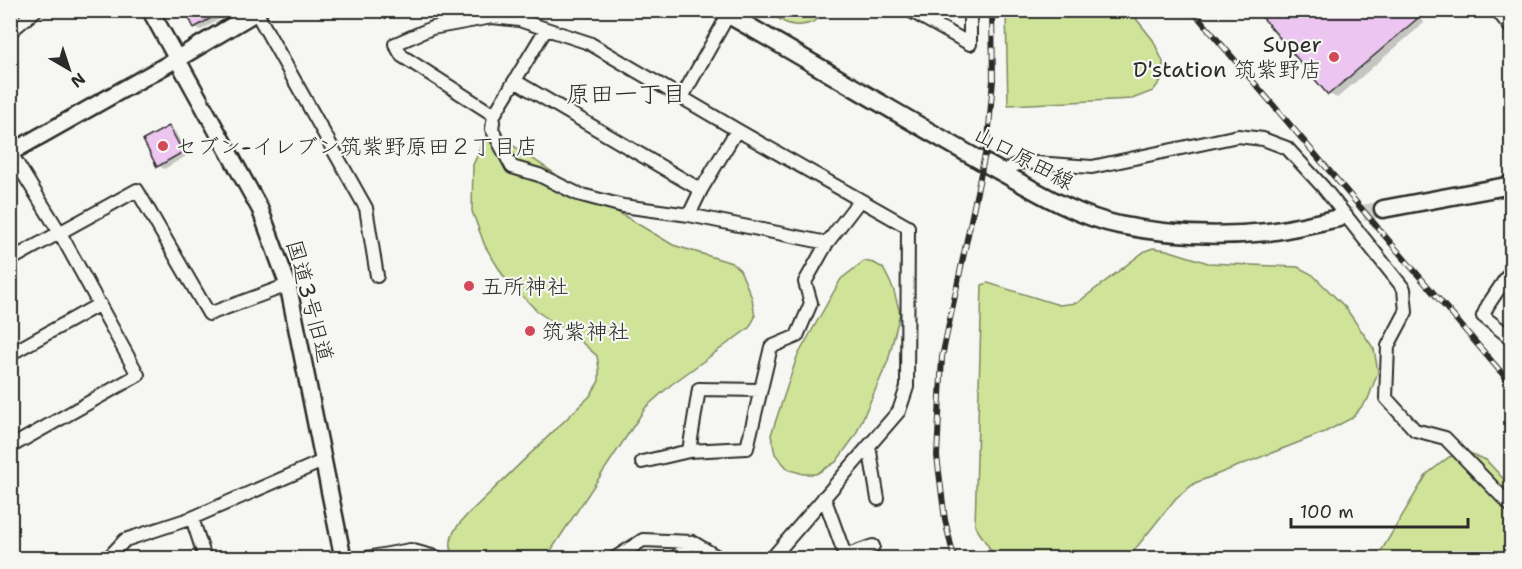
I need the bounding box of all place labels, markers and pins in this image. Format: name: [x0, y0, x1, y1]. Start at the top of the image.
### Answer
place label: Super D'station 筑紫野店: [1133, 30, 1322, 84]
marker: Super D'station 筑紫野店: [1327, 50, 1341, 64]
place label: セブン-イレブン筑紫野原田２丁目店: [175, 132, 538, 161]
marker: セブン-イレブン筑紫野原田２丁目店: [156, 139, 170, 153]
place label: 五所神社: [481, 272, 569, 301]
marker: 五所神社: [462, 279, 476, 293]
place label: 筑紫神社: [542, 317, 630, 346]
marker: 筑紫神社: [523, 324, 537, 338]

